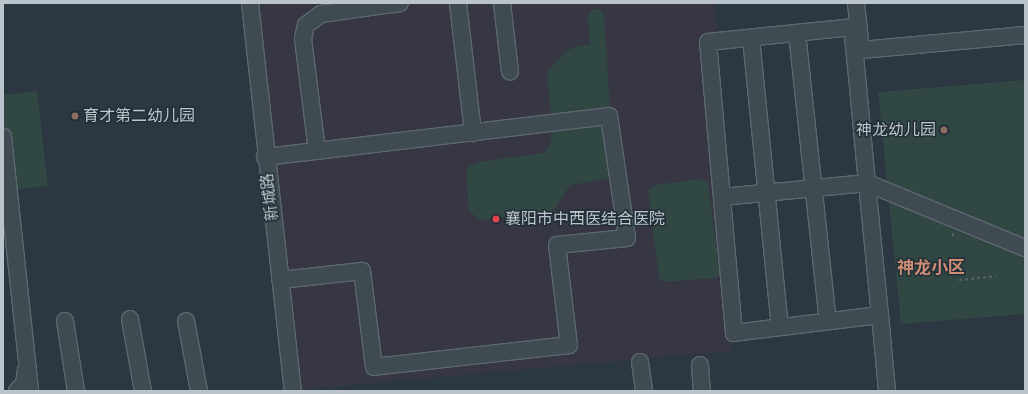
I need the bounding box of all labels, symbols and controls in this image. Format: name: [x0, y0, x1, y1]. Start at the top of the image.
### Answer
place label: 育才第二幼儿园: [83, 106, 195, 126]
marker: 育才第二幼儿园: [70, 111, 80, 121]
place label: 神龙幼儿园: [856, 120, 936, 140]
marker: 神龙幼儿园: [939, 125, 949, 135]
street label: 新城路: [258, 172, 282, 222]
place label: 襄阳市中西医结合医院: [505, 209, 665, 229]
marker: 襄阳市中西医结合医院: [490, 213, 502, 225]
district label: 神龙小区: [897, 258, 965, 278]

